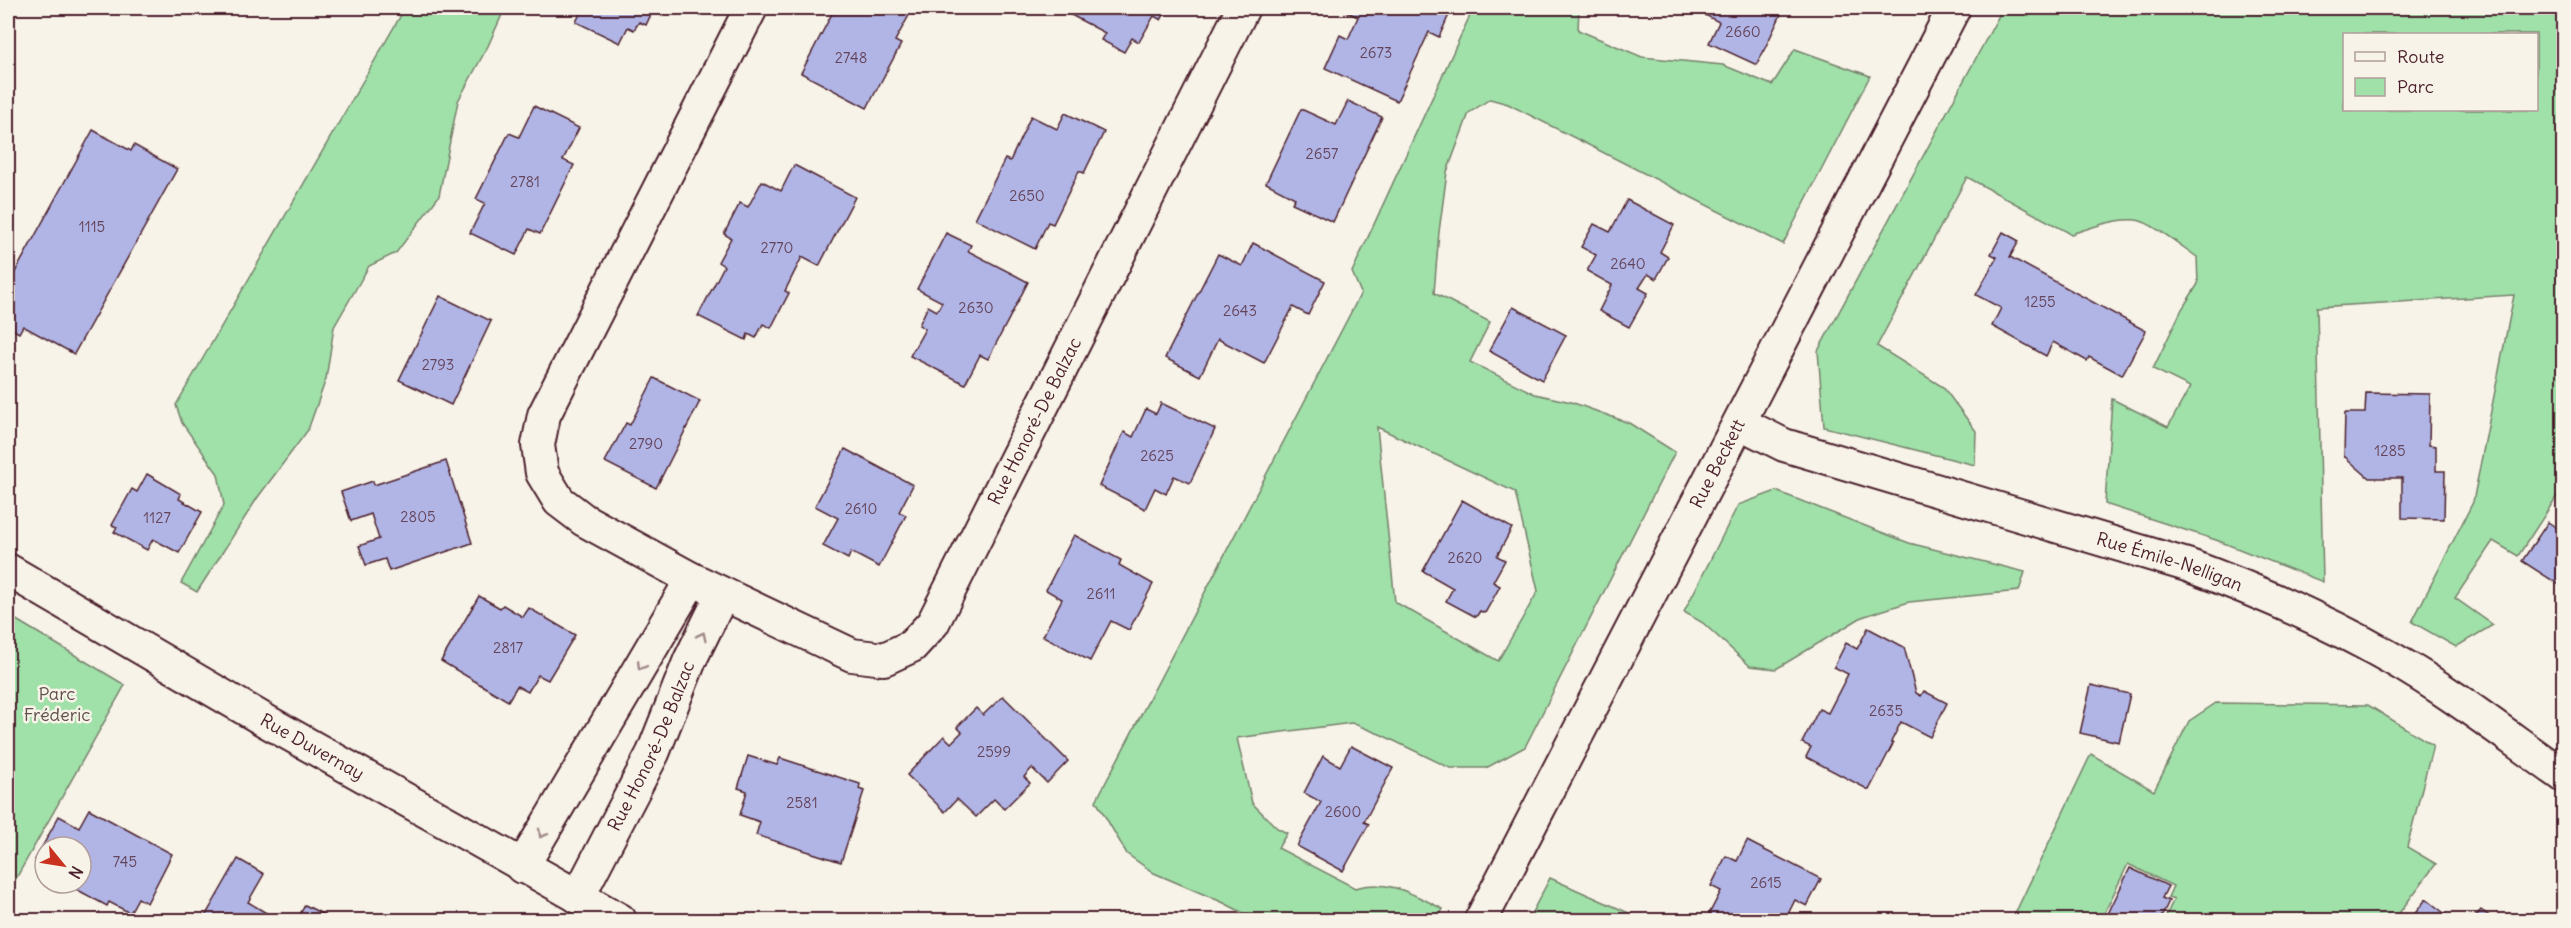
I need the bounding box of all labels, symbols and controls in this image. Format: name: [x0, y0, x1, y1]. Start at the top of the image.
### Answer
house number: 2660: [1725, 22, 1761, 41]
legend: [2343, 33, 2538, 111]
house number: 2673: [1360, 43, 1392, 62]
text: Route: [2397, 45, 2445, 68]
house number: 2748: [835, 48, 867, 67]
text: Parc: [2397, 75, 2434, 98]
house number: 2657: [1306, 144, 1338, 163]
house number: 2781: [510, 172, 540, 191]
house number: 2650: [1009, 186, 1045, 205]
house number: 1115: [79, 217, 105, 236]
house number: 2770: [761, 238, 793, 257]
house number: 2640: [1610, 254, 1646, 273]
house number: 1255: [2024, 292, 2056, 311]
house number: 2630: [958, 298, 994, 317]
house number: 2643: [1223, 301, 1257, 320]
street label: Rue Honoré-De Balzac: [982, 334, 1086, 509]
house number: 2793: [422, 355, 454, 374]
street label: Rue Beckett: [1685, 415, 1750, 512]
house number: 2790: [629, 434, 663, 453]
house number: 1285: [2374, 441, 2406, 460]
house number: 2625: [1140, 446, 1174, 465]
house number: 2610: [845, 499, 877, 518]
house number: 2805: [400, 507, 436, 526]
house number: 1127: [143, 508, 171, 527]
street label: Rue Émile-Nelligan: [2094, 527, 2246, 596]
house number: 2620: [1448, 548, 1482, 567]
house number: 2611: [1087, 584, 1115, 603]
one-way arrow: [694, 631, 706, 642]
house number: 2817: [493, 638, 523, 657]
street label: Rue Honoré-De Balzac: [602, 658, 699, 835]
one-way arrow: [637, 660, 648, 670]
park label: Parc Fréderic: [24, 682, 90, 726]
house number: 2635: [1869, 701, 1903, 720]
street label: Rue Duvernay: [256, 708, 369, 785]
house number: 2599: [977, 742, 1011, 761]
house number: 2581: [786, 793, 818, 812]
house number: 2600: [1325, 802, 1361, 821]
one-way arrow: [538, 828, 549, 838]
north arrow: [33, 835, 93, 895]
house number: 745: [113, 852, 137, 871]
text: N: [65, 863, 87, 882]
house number: 2615: [1750, 873, 1782, 892]

